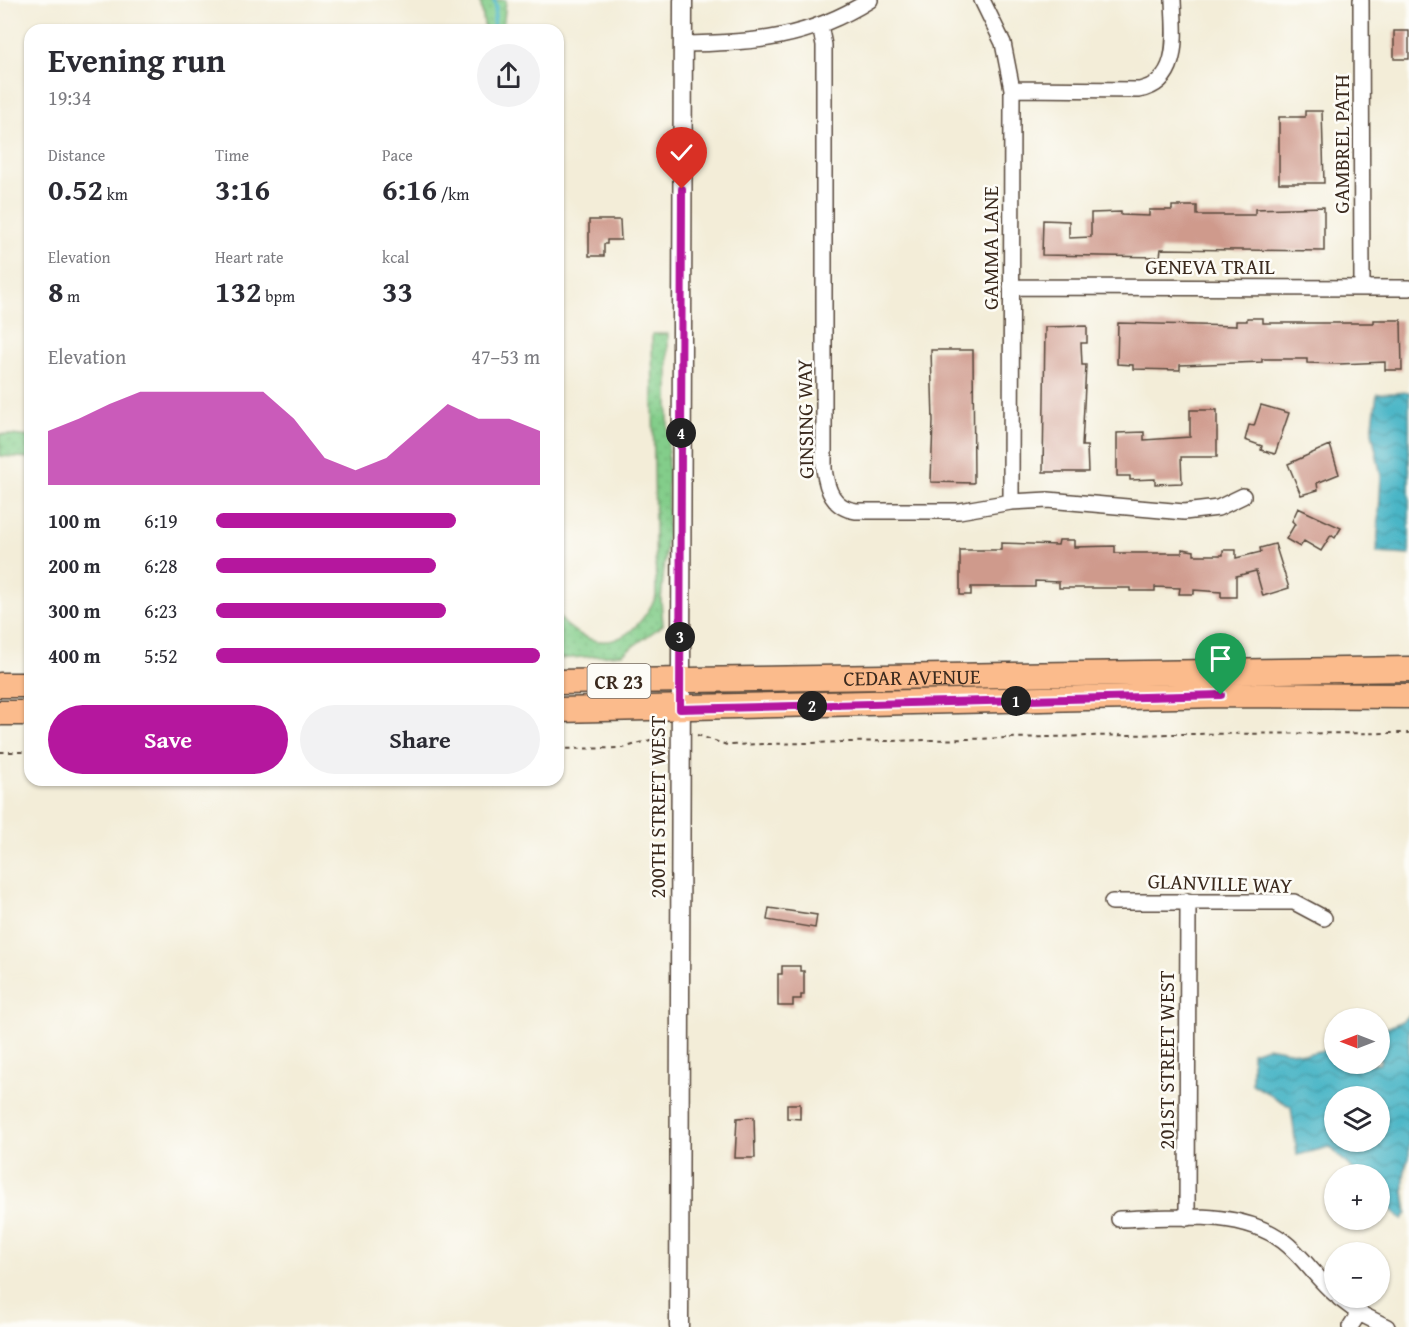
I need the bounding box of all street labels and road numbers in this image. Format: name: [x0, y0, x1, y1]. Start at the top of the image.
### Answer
street label: GAMBREL PATH: [1326, 74, 1357, 214]
street label: GAMMA LANE: [975, 186, 1006, 310]
street label: GENEVA TRAIL: [1145, 251, 1275, 282]
street label: GINSING WAY: [788, 358, 822, 479]
street label: CEDAR AVENUE: [843, 660, 981, 693]
road number: CR 23: [588, 664, 650, 698]
street label: 200TH STREET WEST: [642, 715, 673, 898]
street label: GLANVILLE WAY: [1147, 865, 1293, 901]
street label: 201ST STREET WEST: [1151, 970, 1182, 1150]

